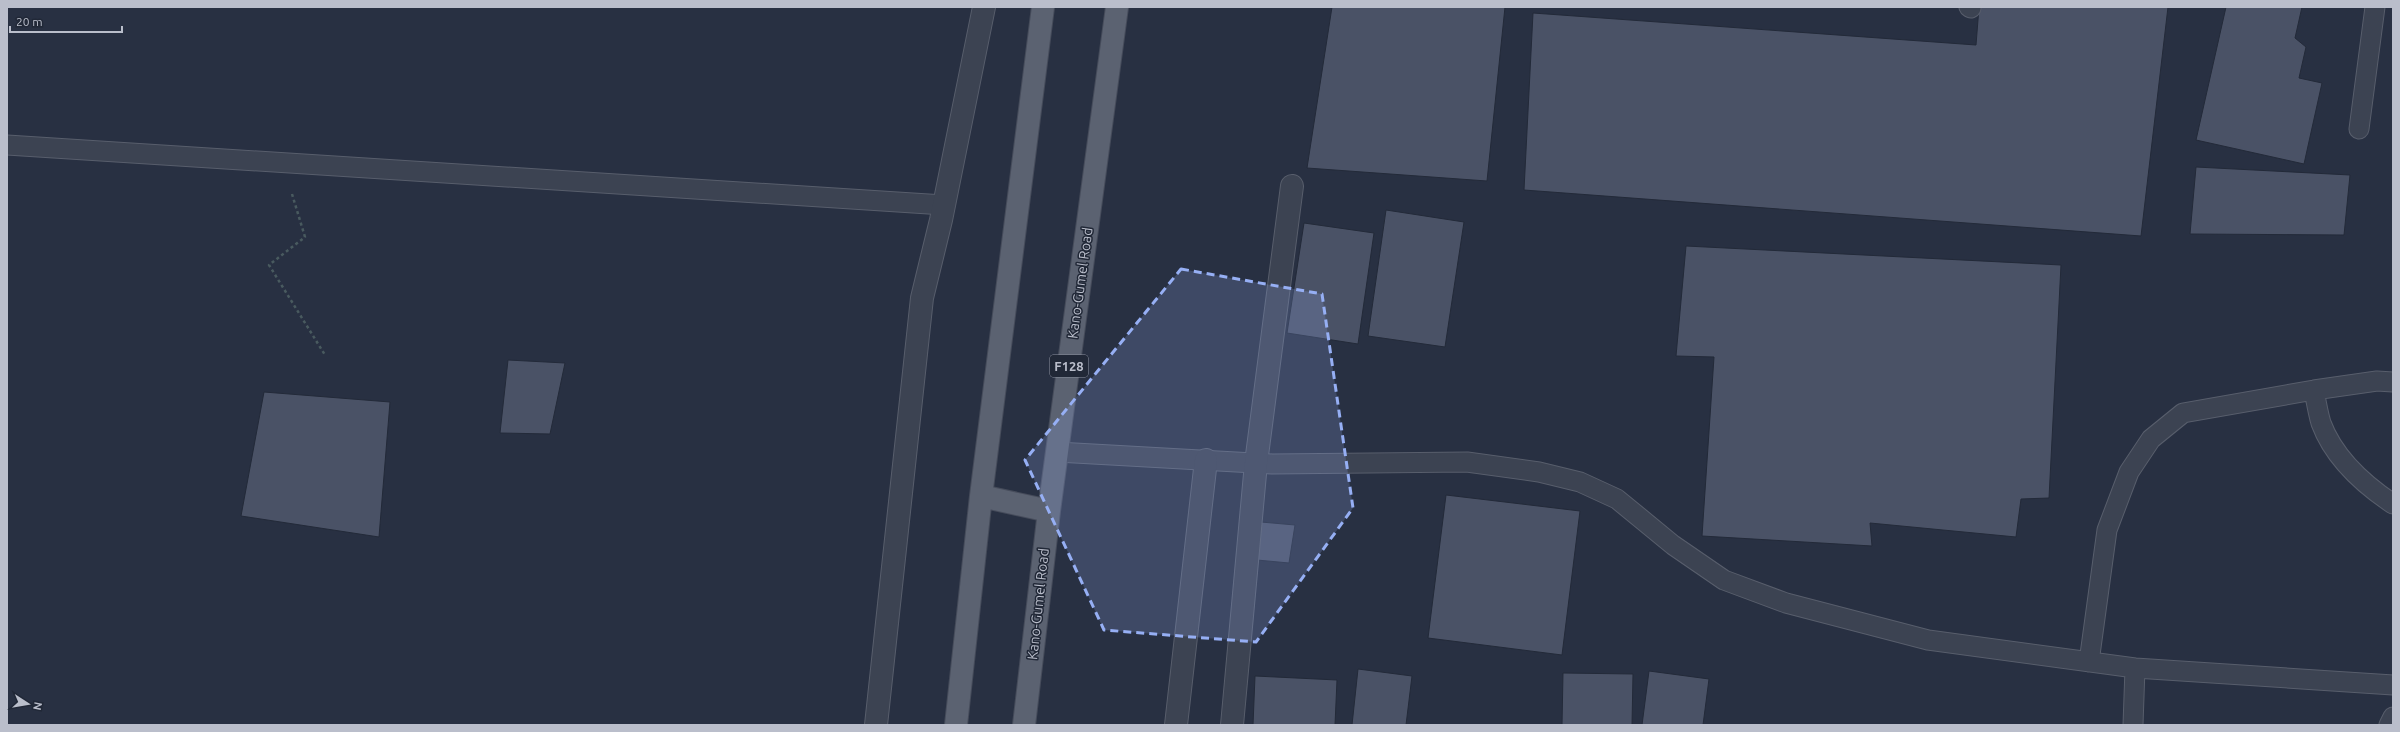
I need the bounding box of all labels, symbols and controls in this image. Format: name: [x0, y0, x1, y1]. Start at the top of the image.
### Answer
scale bar: [10, 8, 122, 34]
text: 20 m: [16, 15, 43, 28]
street label: Kano-Gumel Road: [1064, 226, 1096, 340]
road number: F128: [1050, 355, 1088, 377]
street label: Kano-Gumel Road: [1024, 547, 1052, 661]
north arrow: [8, 684, 48, 724]
text: N: [31, 701, 45, 711]

